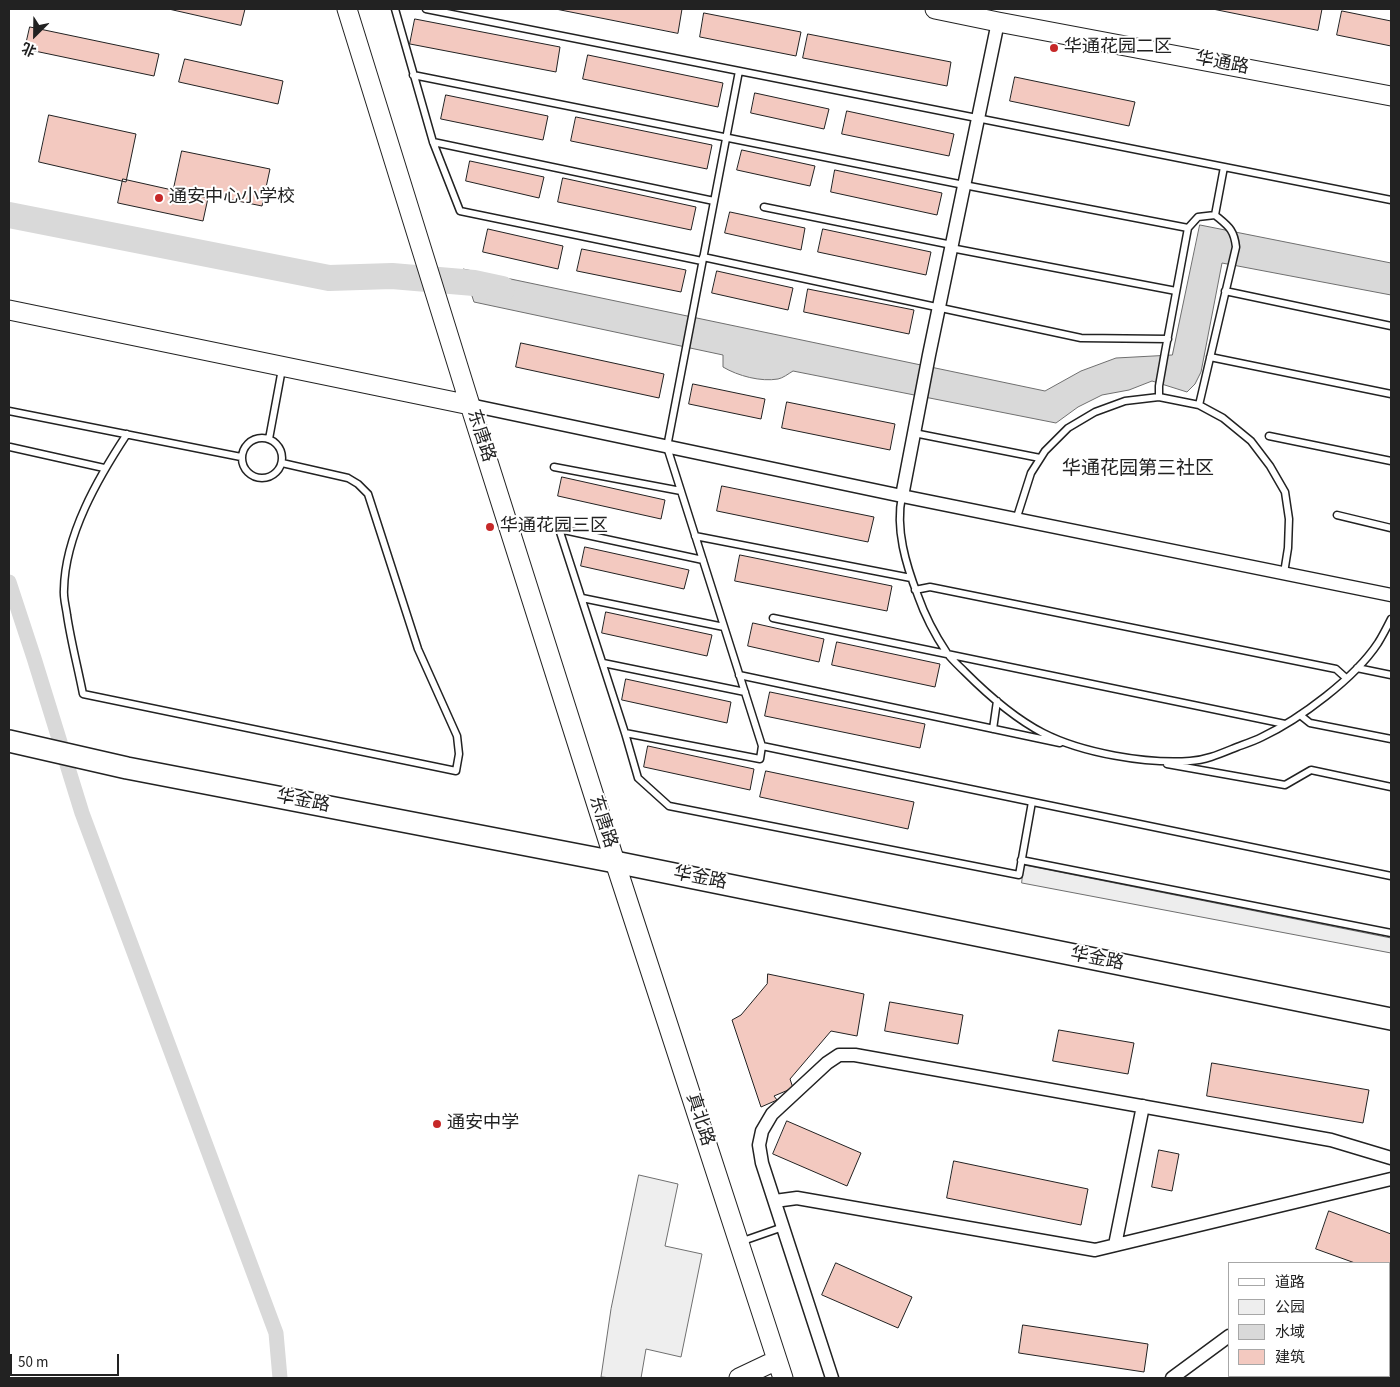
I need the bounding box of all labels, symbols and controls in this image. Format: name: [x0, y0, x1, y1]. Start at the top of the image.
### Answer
north arrow: [10, 10, 60, 60]
text: 北: [19, 37, 39, 61]
place label: 华通花园二区: [1064, 37, 1172, 59]
marker: 华通花园二区: [1048, 42, 1060, 54]
street label: 华通路: [1193, 48, 1251, 80]
place label: 通安中心小学校: [169, 187, 295, 209]
marker: 通安中心小学校: [153, 192, 165, 204]
street label: 东唐路: [461, 407, 499, 465]
district label: 华通花园第三社区: [1062, 459, 1214, 481]
place label: 华通花园三区: [500, 516, 608, 538]
marker: 华通花园三区: [484, 521, 496, 533]
street label: 华金路: [274, 786, 332, 818]
street label: 东唐路: [583, 793, 621, 851]
street label: 华金路: [671, 863, 729, 895]
street label: 华金路: [1068, 944, 1126, 976]
street label: 真北路: [680, 1091, 718, 1149]
place label: 通安中学: [447, 1113, 519, 1135]
marker: 通安中学: [431, 1118, 443, 1130]
legend: [1228, 1262, 1390, 1377]
text: 道路: [1275, 1272, 1305, 1293]
text: 公园: [1275, 1297, 1305, 1318]
text: 水域: [1275, 1322, 1305, 1343]
scale bar: [12, 1344, 121, 1376]
text: 建筑: [1275, 1347, 1305, 1368]
text: 50 m: [18, 1352, 48, 1373]

